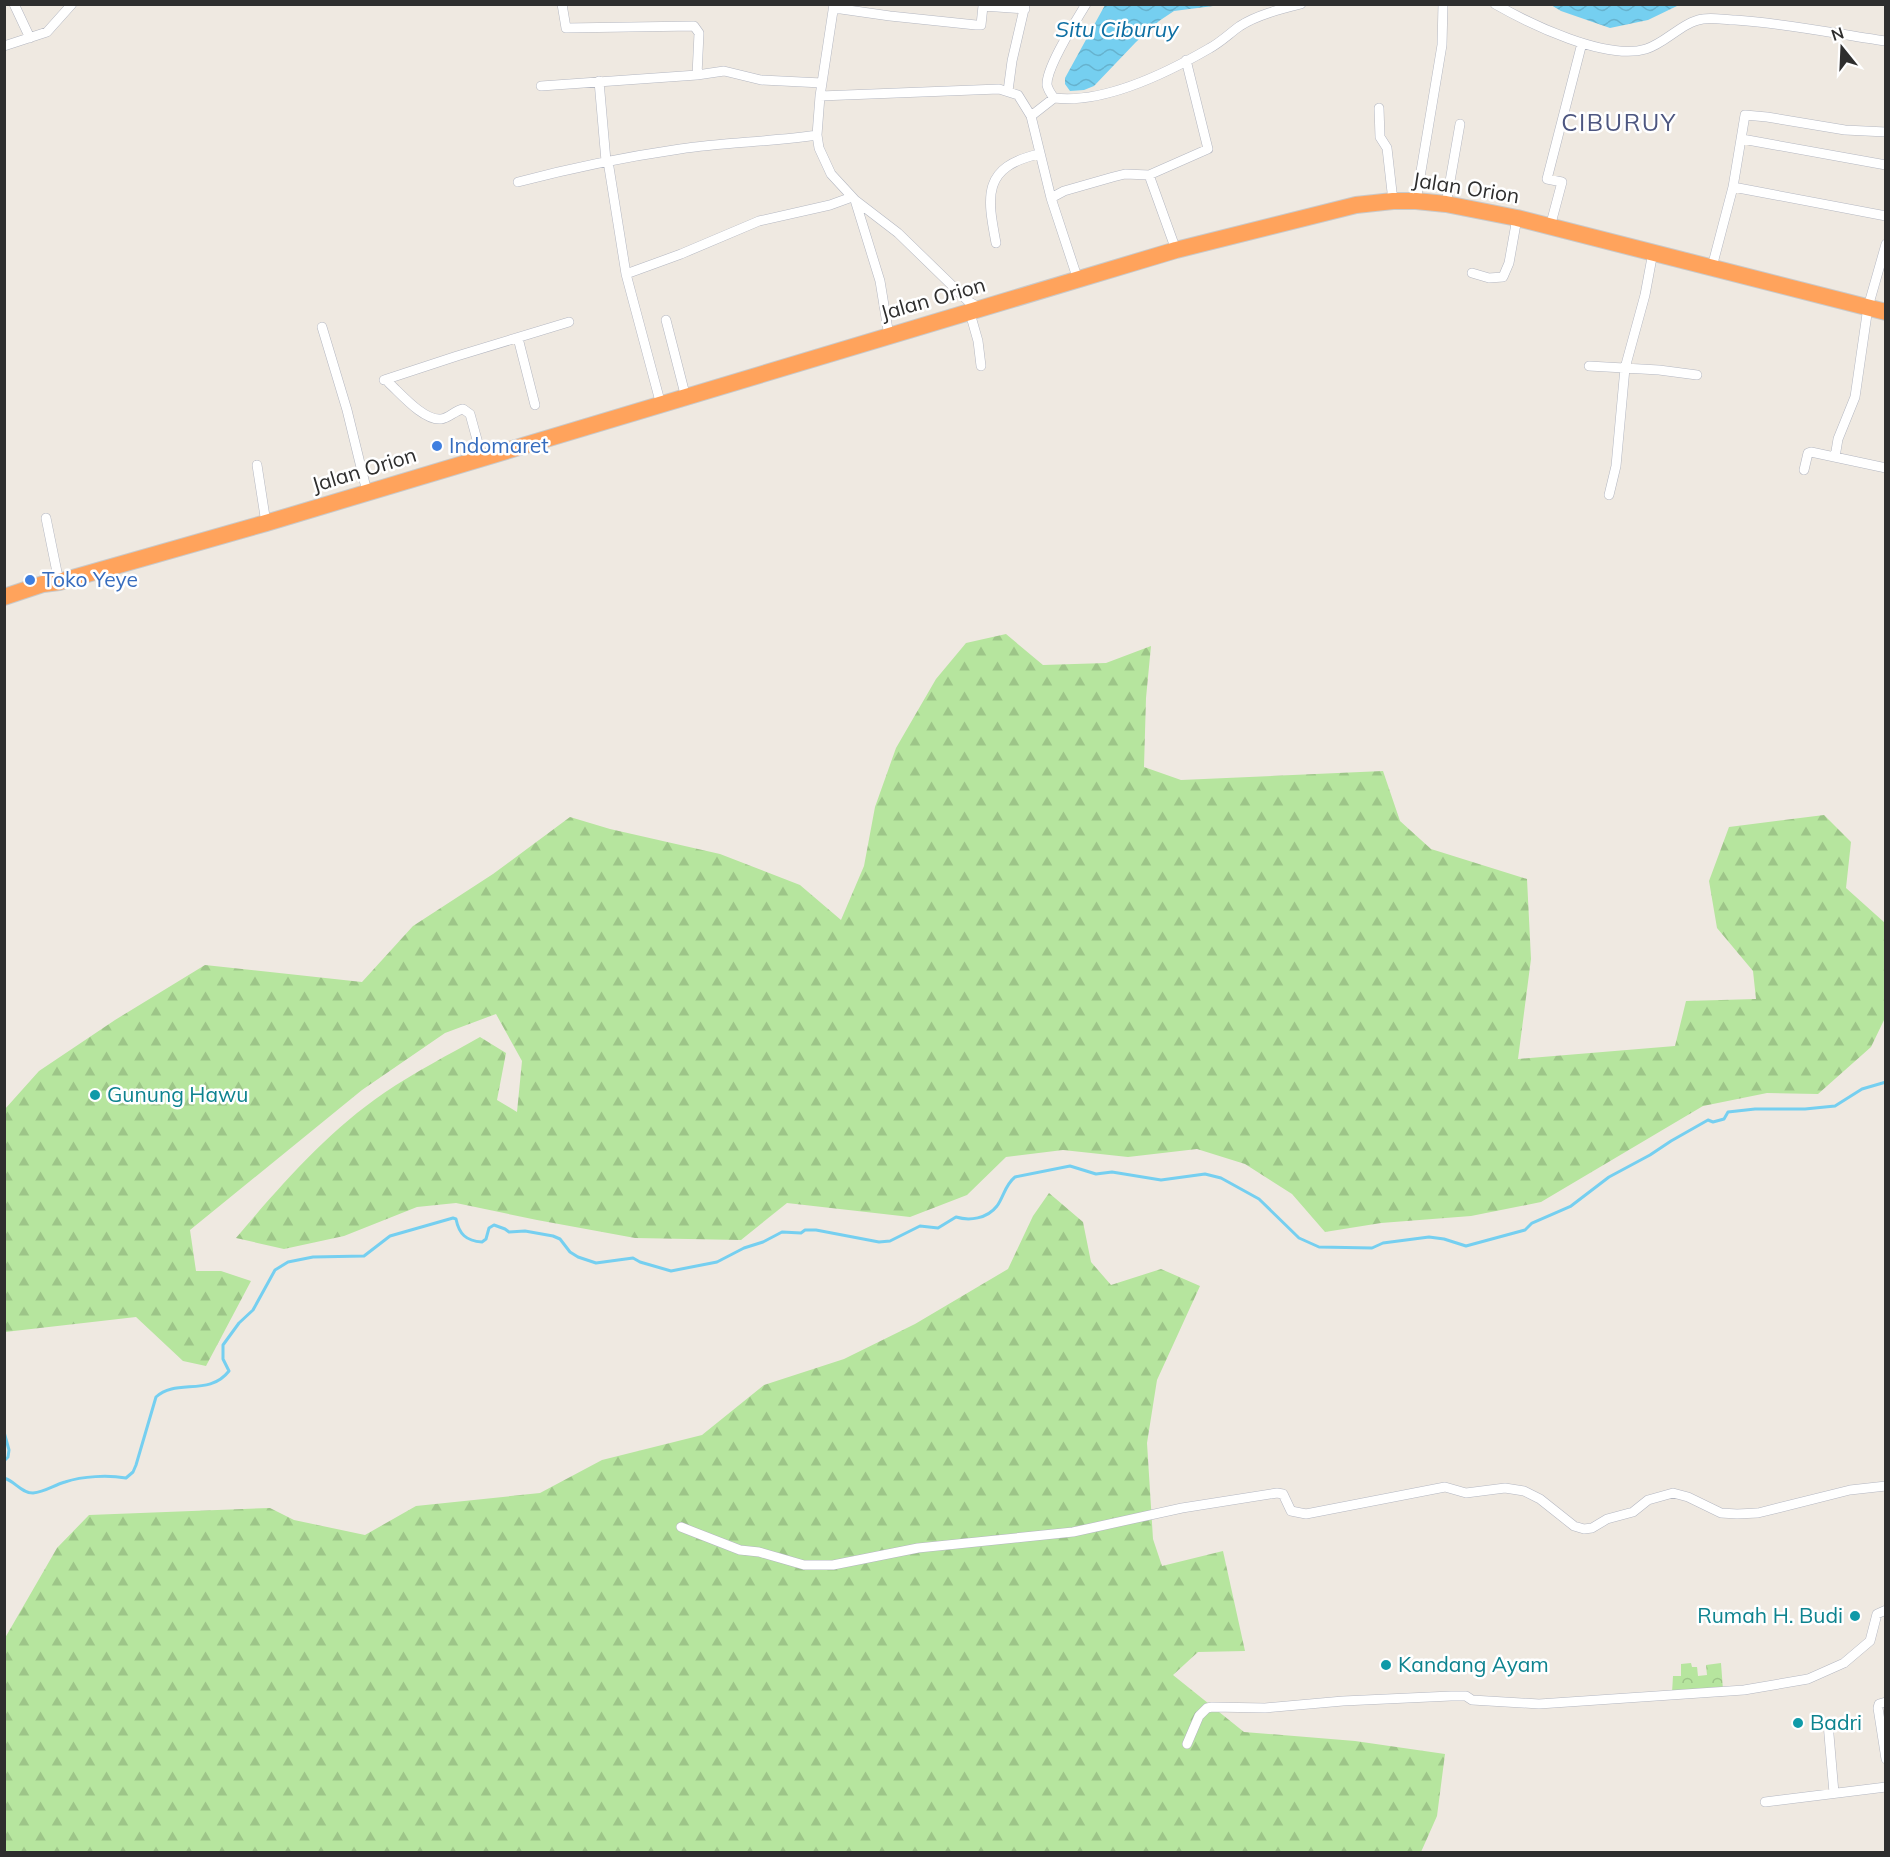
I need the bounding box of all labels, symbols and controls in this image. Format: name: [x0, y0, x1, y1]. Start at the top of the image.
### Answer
water label: Situ Ciburuy: [1055, 15, 1180, 43]
north arrow: [1812, 18, 1872, 78]
text: N: [1829, 22, 1846, 45]
district label: CIBURUY: [1561, 107, 1677, 137]
street label: Jalan Orion: [1411, 166, 1522, 208]
street label: Jalan Orion: [877, 271, 988, 325]
place label: Indomaret: [449, 432, 549, 458]
marker: Indomaret: [430, 439, 444, 453]
street label: Jalan Orion: [308, 441, 419, 497]
place label: Toko Yeye: [42, 566, 138, 592]
marker: Toko Yeye: [23, 573, 37, 587]
place label: Gunung Hawu: [107, 1081, 248, 1107]
marker: Gunung Hawu: [88, 1088, 102, 1102]
place label: Rumah H. Budi: [1697, 1602, 1843, 1628]
marker: Rumah H. Budi: [1848, 1609, 1862, 1623]
place label: Kandang Ayam: [1398, 1651, 1549, 1677]
marker: Kandang Ayam: [1379, 1658, 1393, 1672]
place label: Badri: [1810, 1709, 1862, 1735]
marker: Badri: [1791, 1716, 1805, 1730]

